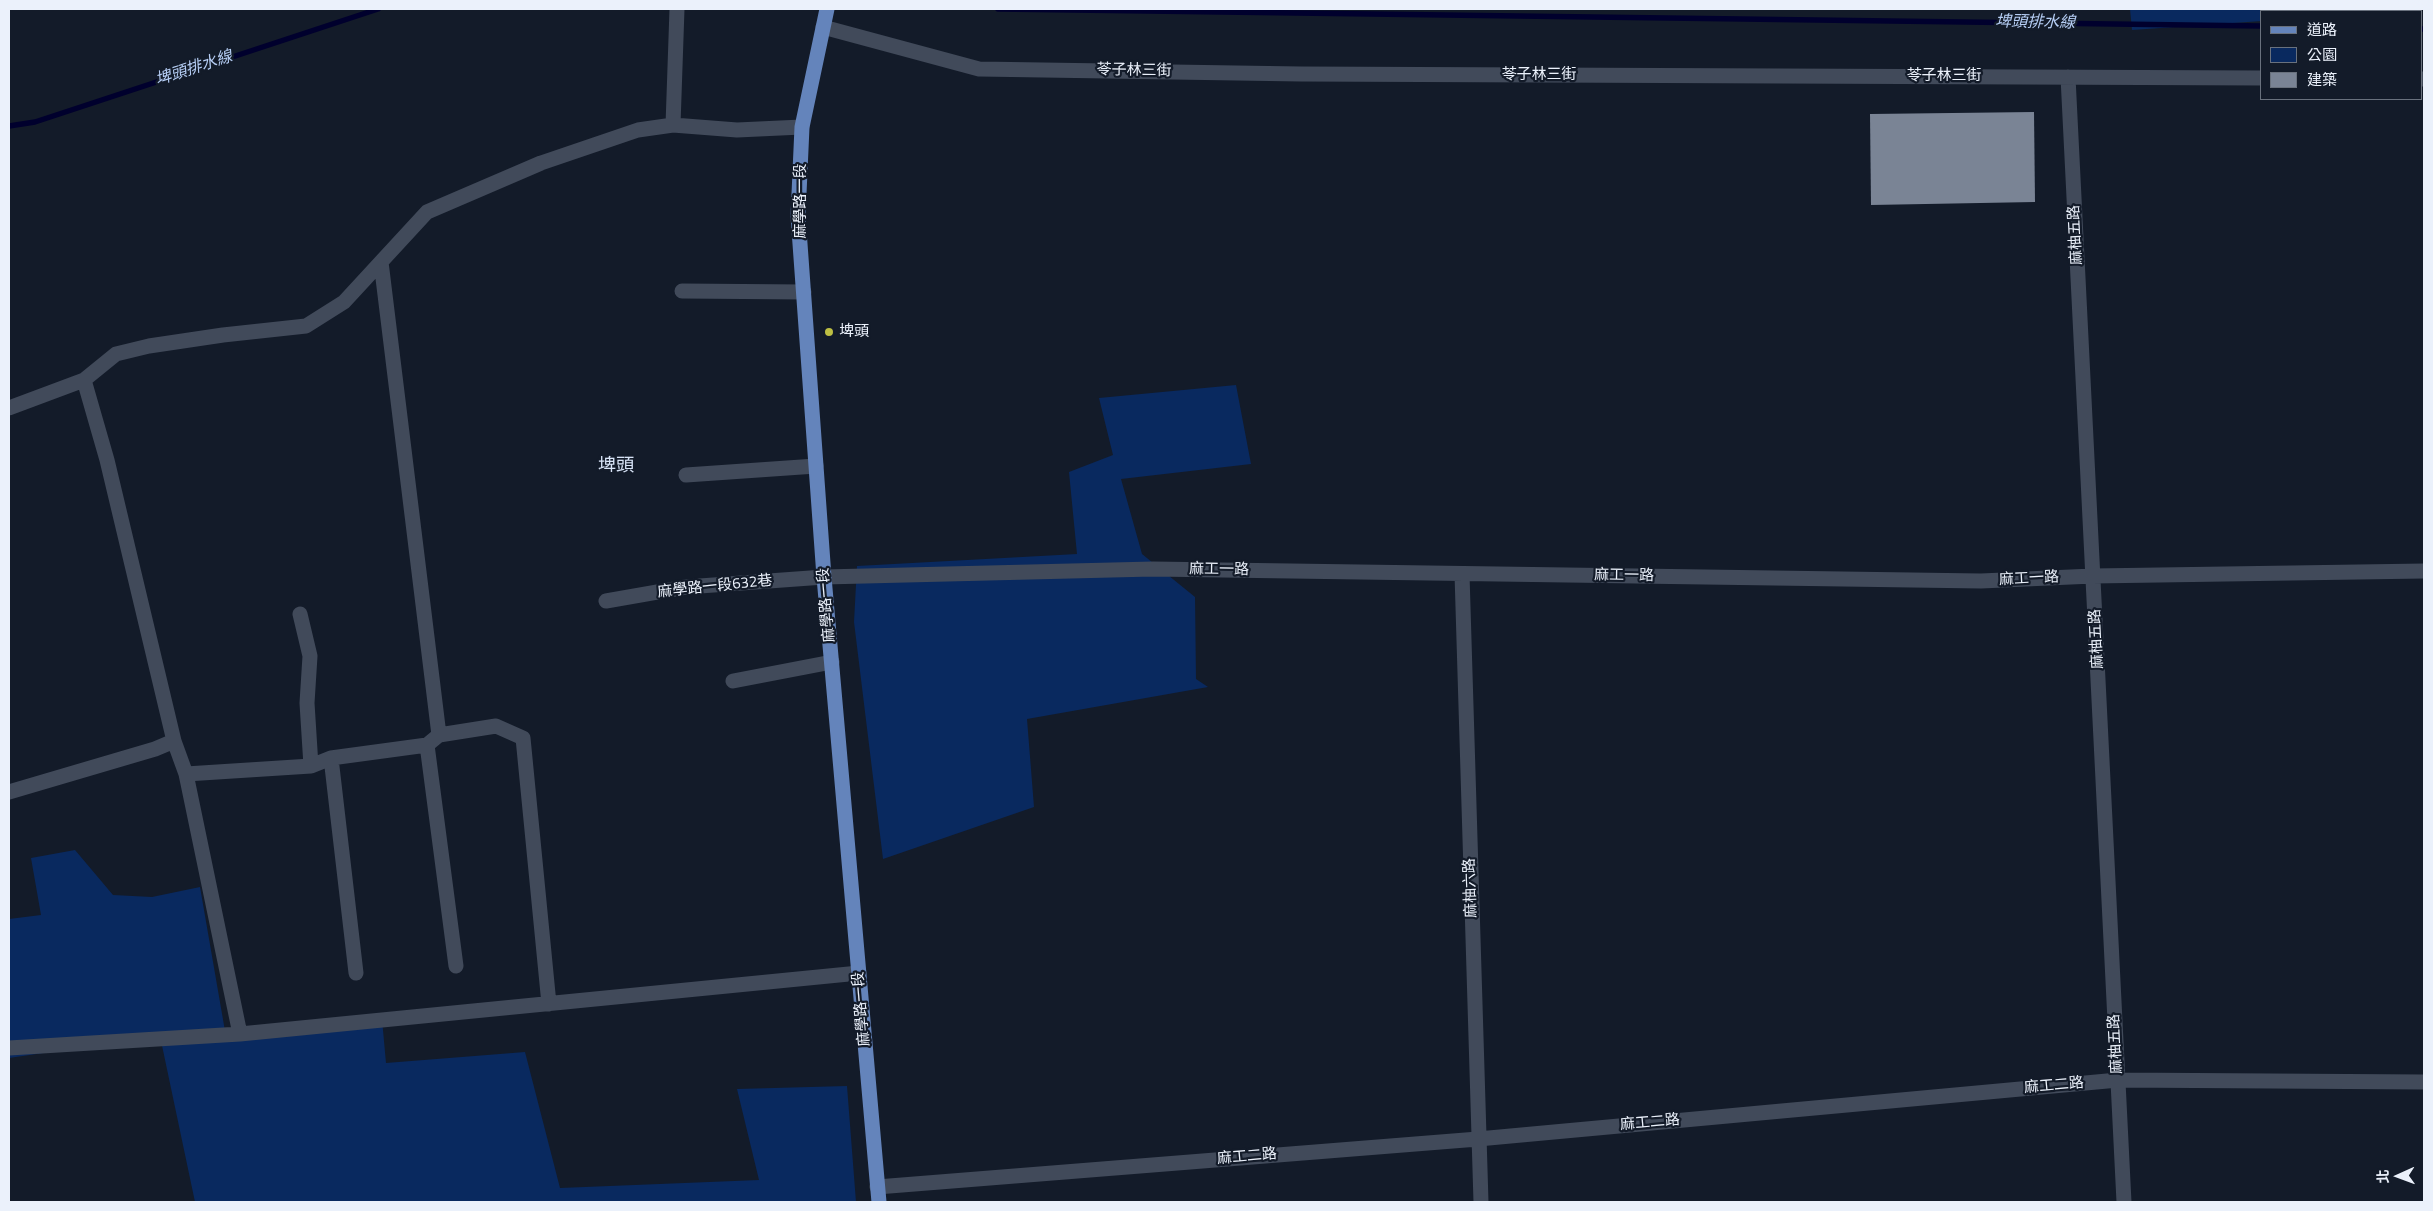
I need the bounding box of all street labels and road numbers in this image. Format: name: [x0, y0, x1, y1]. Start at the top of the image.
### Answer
street label: 苓子林三街: [1096, 61, 1172, 81]
street label: 苓子林三街: [1502, 66, 1576, 84]
street label: 苓子林三街: [1907, 67, 1981, 85]
street label: 麻學路一段: [792, 164, 810, 238]
street label: 麻柚五路: [2065, 205, 2087, 265]
street label: 麻工一路: [1189, 560, 1249, 580]
street label: 麻工一路: [1594, 566, 1654, 586]
street label: 麻學路一段: [815, 567, 839, 643]
street label: 麻工一路: [1999, 568, 2059, 590]
street label: 麻學路一段632巷: [657, 572, 773, 602]
street label: 麻柚五路: [2086, 609, 2108, 669]
street label: 麻柚六路: [1461, 858, 1481, 918]
street label: 麻學路一段: [850, 971, 874, 1047]
street label: 麻柚五路: [2105, 1014, 2127, 1074]
street label: 麻工二路: [2023, 1074, 2085, 1098]
street label: 麻工二路: [1619, 1111, 1681, 1135]
street label: 麻工二路: [1216, 1145, 1278, 1169]

